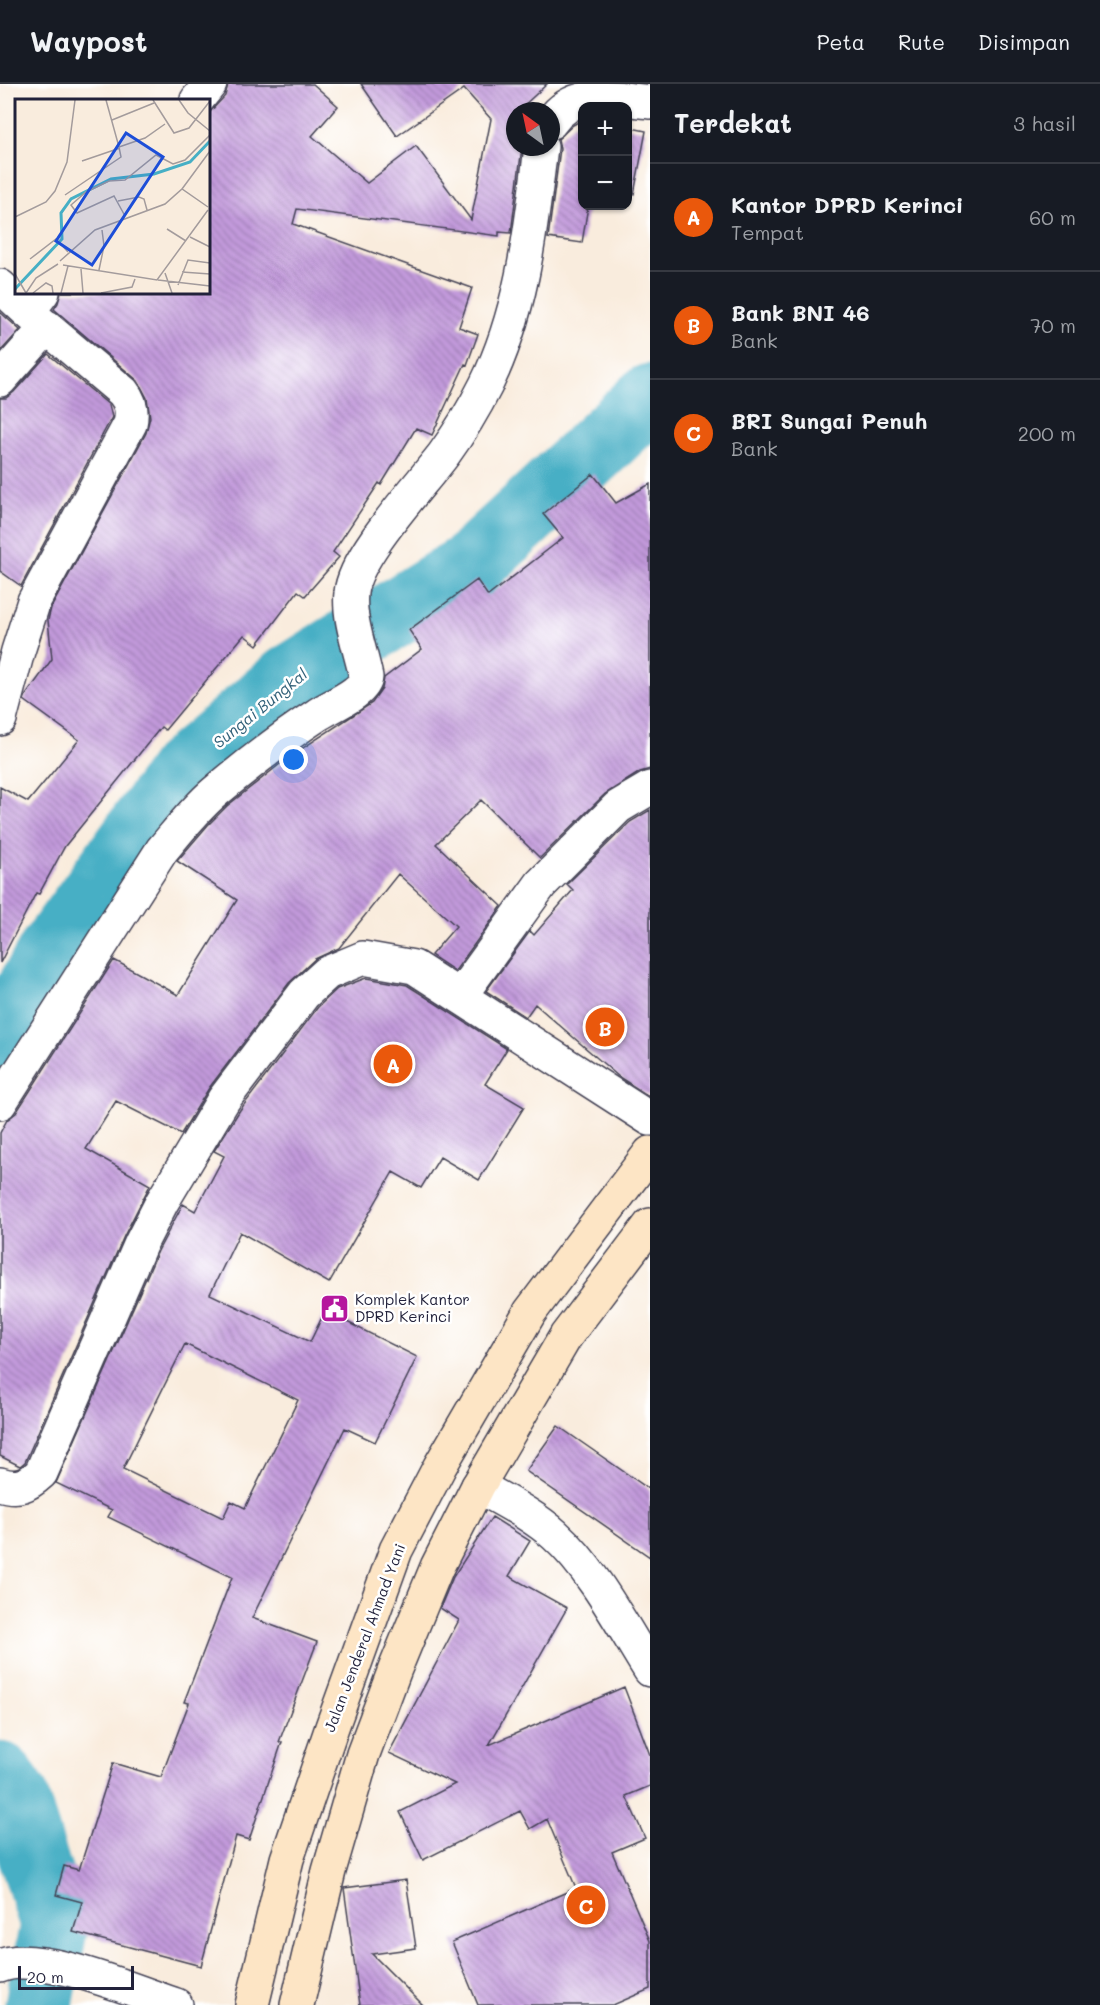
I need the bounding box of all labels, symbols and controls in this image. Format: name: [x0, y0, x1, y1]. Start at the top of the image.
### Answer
text: Waypost: [30, 23, 147, 59]
text: Peta: [817, 28, 865, 55]
text: Rute: [898, 28, 945, 55]
text: Disimpan: [978, 28, 1070, 55]
inset map: [15, 99, 210, 294]
north arrow: [506, 102, 560, 156]
map controls: [578, 102, 632, 210]
button: +: [578, 102, 632, 156]
text: Terdekat: [674, 106, 792, 140]
text: 3 hasil: [1013, 110, 1076, 136]
button: −: [578, 156, 632, 210]
text: Kantor DPRD Kerinci: [731, 190, 964, 219]
text: A: [687, 204, 700, 230]
text: 60 m: [1029, 204, 1076, 230]
text: Tempat: [731, 219, 804, 245]
text: Bank BNI 46: [731, 298, 870, 327]
text: B: [687, 312, 700, 338]
text: 70 m: [1030, 312, 1076, 338]
text: Bank: [731, 327, 778, 353]
text: BRI Sungai Penuh: [731, 406, 927, 435]
text: C: [686, 420, 701, 446]
text: 200 m: [1018, 420, 1076, 446]
text: Bank: [731, 435, 778, 461]
water label: Sungai Bungkal: [208, 663, 311, 752]
your location: [279, 745, 308, 774]
pin: B: [586, 1004, 624, 1050]
pin: A: [374, 1042, 412, 1086]
place label: Komplek Kantor DPRD Kerinci: [355, 1289, 470, 1326]
public building icon: Komplek Kantor DPRD Kerinci: [318, 1293, 350, 1325]
street label: Jalan Jenderal Ahmad Yani: [319, 1541, 409, 1735]
pin: C: [566, 1882, 606, 1928]
scale bar: [18, 1963, 134, 1990]
text: 20 m: [27, 1966, 64, 1987]

